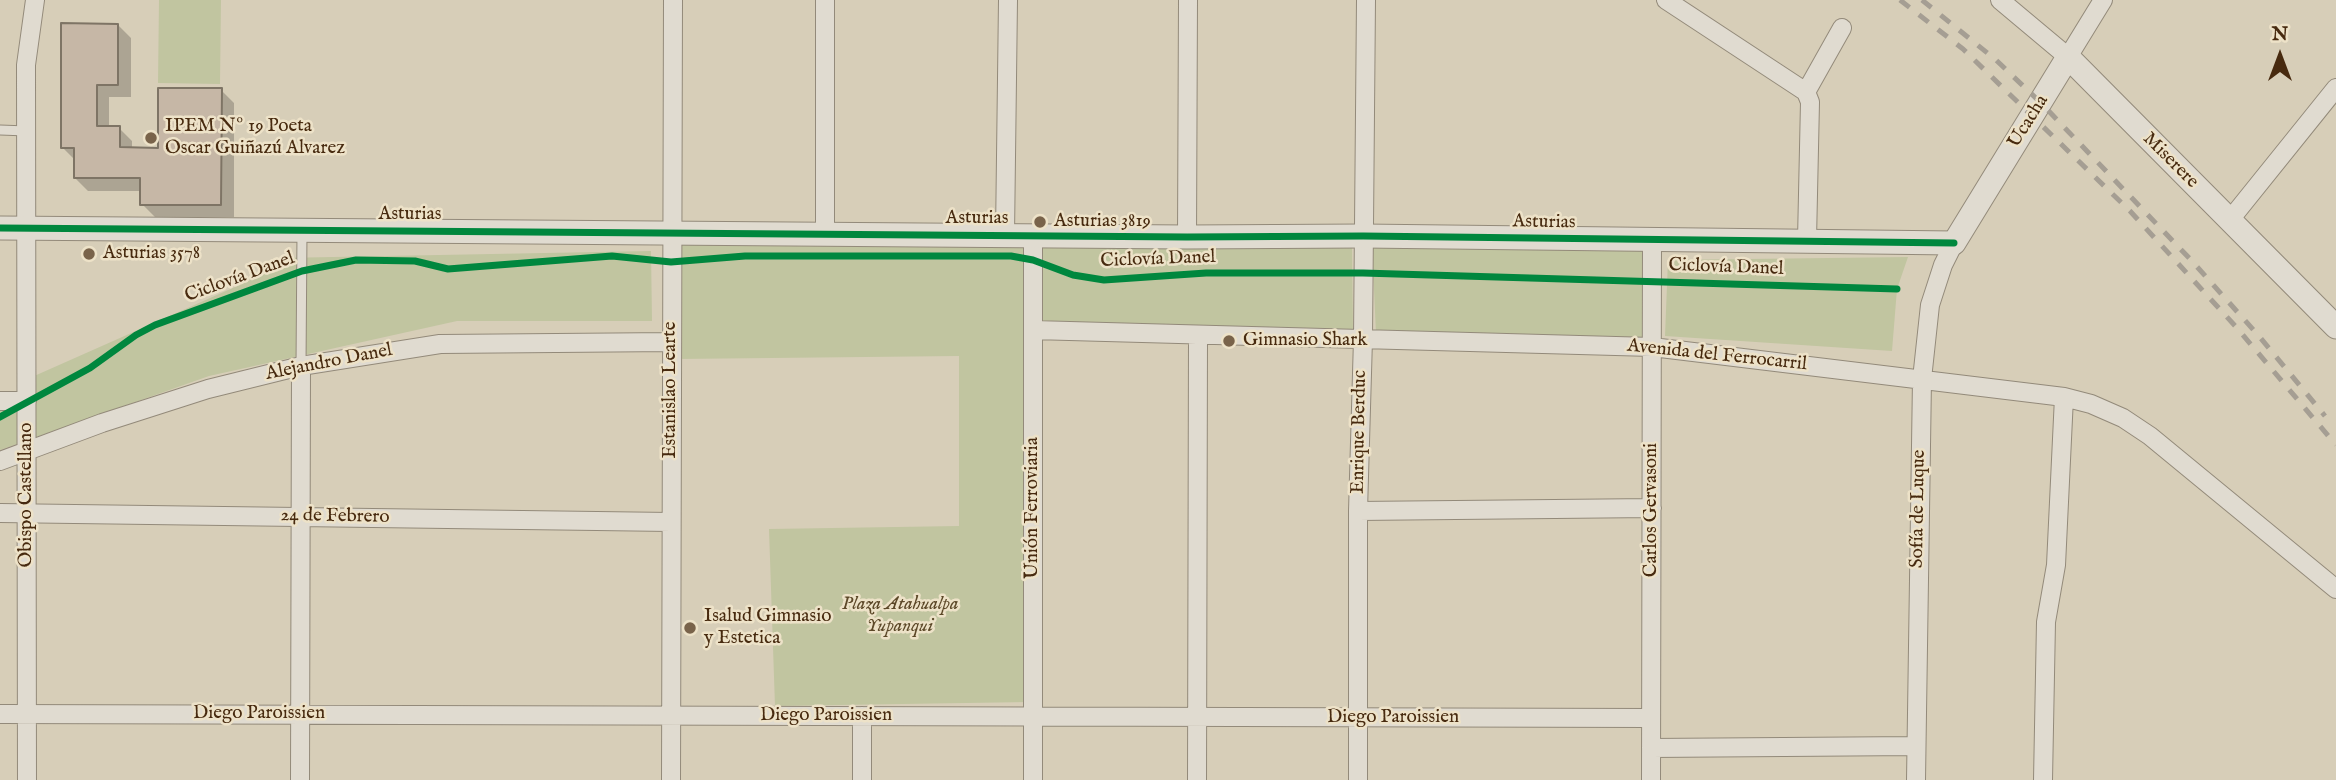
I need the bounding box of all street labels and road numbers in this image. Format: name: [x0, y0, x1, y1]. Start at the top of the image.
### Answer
street label: Ucacha: [2004, 91, 2054, 153]
street label: Miserere: [2137, 128, 2203, 194]
street label: Asturias: [379, 204, 441, 226]
street label: Asturias: [946, 208, 1008, 230]
street label: Asturias: [1512, 211, 1576, 235]
street label: Ciclovía Danel: [1100, 247, 1216, 273]
street label: Ciclovía Danel: [182, 248, 298, 308]
street label: Ciclovía Danel: [1668, 255, 1784, 281]
street label: Estanislao Learte: [660, 321, 682, 459]
street label: Avenida del Ferrocarril: [1626, 335, 1808, 377]
street label: Alejandro Danel: [264, 340, 394, 386]
street label: Enrique Berduc: [1348, 370, 1372, 494]
street label: Obispo Castellano: [16, 423, 38, 567]
street label: Unión Ferroviaria: [1022, 437, 1044, 579]
street label: Carlos Gervasoni: [1641, 443, 1663, 577]
street label: Sofía de Luque: [1907, 450, 1931, 568]
street label: 24 de Febrero: [280, 505, 390, 529]
street label: Diego Paroissien: [193, 703, 325, 725]
street label: Diego Paroissien: [760, 705, 892, 727]
street label: Diego Paroissien: [1327, 707, 1459, 729]

